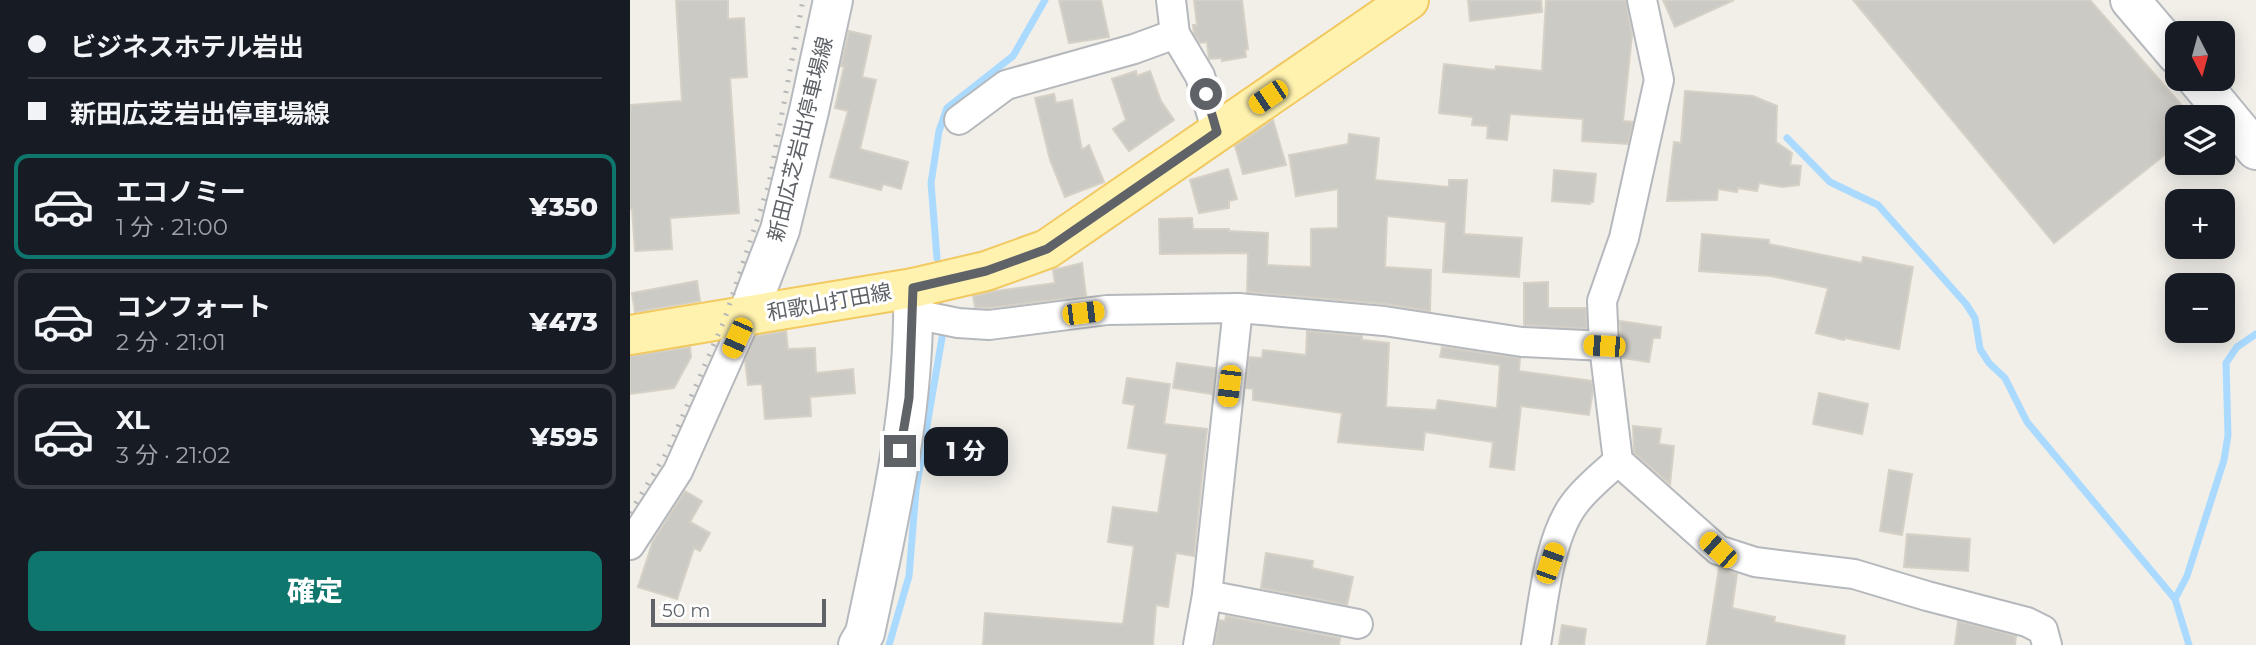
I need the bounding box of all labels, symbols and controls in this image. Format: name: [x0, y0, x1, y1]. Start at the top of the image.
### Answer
north arrow: [2165, 21, 2235, 91]
map controls: [2165, 21, 2235, 343]
text: ビジネスホテル岩出: [70, 31, 304, 63]
street label: 新田広芝岩出停車場線: [762, 34, 838, 244]
car: [1245, 77, 1292, 117]
route start: [1190, 78, 1222, 110]
text: 新田広芝岩出停車場線: [70, 98, 330, 130]
button: layers: [2165, 105, 2235, 175]
icon: car: [32, 175, 95, 238]
text: エコノミー: [116, 176, 246, 208]
button: +: [2165, 189, 2235, 259]
text: ¥350: [529, 191, 598, 223]
text: 1 分 · 21:00: [116, 213, 228, 241]
button: −: [2165, 273, 2235, 343]
street label: 和歌山打田線: [765, 279, 893, 325]
icon: car: [32, 290, 95, 353]
text: コンフォート: [116, 291, 271, 323]
car: [1061, 300, 1106, 326]
text: ¥473: [530, 306, 598, 338]
car: [719, 315, 756, 361]
text: 2 分 · 21:01: [116, 328, 226, 356]
car: [1583, 334, 1626, 358]
car: [1217, 364, 1242, 408]
text: XL: [116, 404, 150, 436]
icon: car: [32, 405, 95, 468]
text: ¥595: [530, 421, 598, 453]
callout: 1 分: [924, 426, 1008, 476]
route end: [884, 435, 916, 467]
text: 1 分: [946, 437, 986, 465]
text: 3 分 · 21:02: [116, 441, 230, 469]
car: [1696, 528, 1741, 572]
car: [1534, 540, 1567, 586]
button: 確定: [28, 551, 602, 631]
scale bar: [651, 596, 826, 628]
text: 50 m: [662, 599, 710, 622]

